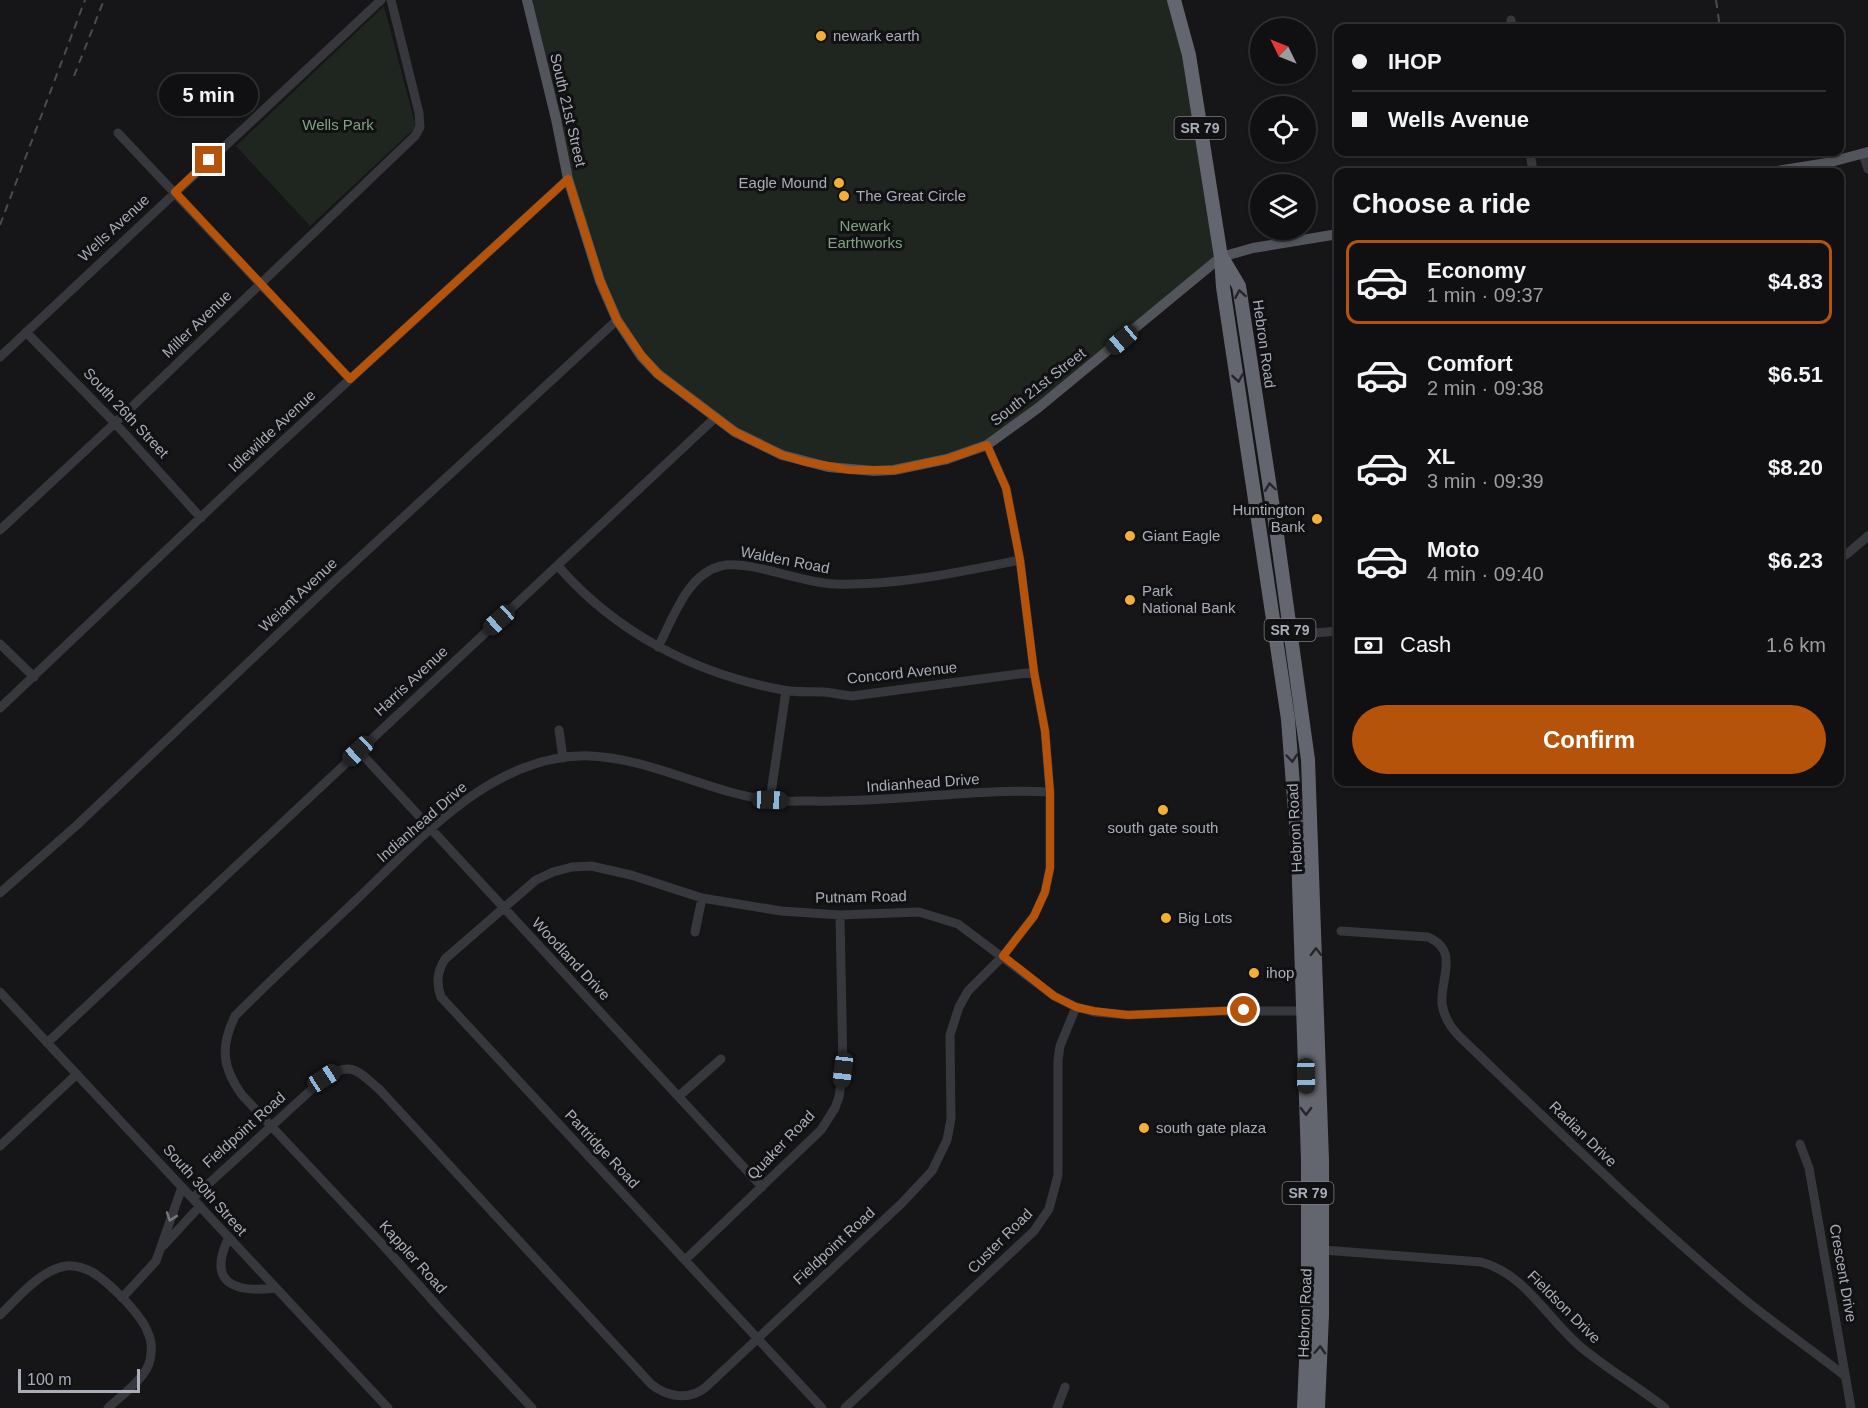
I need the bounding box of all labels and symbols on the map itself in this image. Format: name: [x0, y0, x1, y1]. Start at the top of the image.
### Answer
north arrow: [1250, 18, 1316, 84]
place label: newark earth: [833, 27, 920, 44]
marker: newark earth: [814, 29, 828, 43]
street label: South 21st Street: [547, 52, 590, 169]
callout: 5 min: [160, 73, 258, 115]
park label: Wells Park: [302, 116, 374, 133]
road number: SR 79: [1174, 117, 1226, 139]
route end: [195, 146, 222, 173]
place label: Eagle Mound: [739, 174, 827, 191]
marker: Eagle Mound: [832, 176, 846, 190]
place label: The Great Circle: [856, 187, 966, 204]
marker: The Great Circle: [837, 189, 851, 203]
street label: Wells Avenue: [75, 191, 152, 265]
park label: Newark Earthworks: [827, 217, 903, 251]
street label: Miller Avenue: [158, 286, 235, 361]
one-way arrow: [1234, 290, 1247, 300]
street label: Hebron Road: [1250, 299, 1279, 389]
car: [1102, 322, 1142, 358]
street label: South 21st Street: [987, 344, 1089, 429]
street label: South 26th Street: [80, 364, 173, 462]
one-way arrow: [1231, 373, 1243, 382]
street label: Idlewilde Avenue: [225, 386, 319, 475]
one-way arrow: [1264, 482, 1276, 492]
place label: Huntington Bank: [1232, 501, 1305, 535]
marker: Huntington Bank: [1310, 512, 1324, 526]
place label: Giant Eagle: [1142, 527, 1220, 544]
marker: Giant Eagle: [1123, 529, 1137, 543]
street label: Walden Road: [739, 543, 831, 576]
street label: Weiant Avenue: [255, 554, 340, 635]
place label: Park National Bank: [1142, 582, 1236, 616]
marker: Park National Bank: [1123, 593, 1137, 607]
car: [480, 601, 518, 639]
road number: SR 79: [1264, 619, 1316, 641]
street label: Harris Avenue: [371, 642, 451, 719]
street label: Concord Avenue: [846, 658, 958, 687]
car: [339, 732, 377, 770]
one-way arrow: [1285, 753, 1298, 762]
street label: Indianhead Drive: [866, 770, 980, 795]
street label: Indianhead Drive: [373, 778, 470, 865]
street label: Hebron Road: [1284, 783, 1305, 873]
car: [752, 790, 788, 810]
marker: south gate south: [1156, 803, 1170, 817]
place label: south gate south: [1108, 819, 1218, 836]
street label: Putnam Road: [815, 887, 907, 906]
place label: Big Lots: [1178, 909, 1232, 926]
marker: Big Lots: [1159, 911, 1173, 925]
street label: Woodland Drive: [529, 914, 614, 1003]
one-way arrow: [1309, 948, 1322, 957]
place label: ihop: [1266, 964, 1294, 981]
marker: ihop: [1247, 966, 1261, 980]
route start: [1230, 996, 1257, 1023]
car: [832, 1051, 854, 1089]
car: [1297, 1058, 1315, 1094]
car: [304, 1061, 344, 1095]
street label: Fieldpoint Road: [199, 1088, 288, 1171]
street label: Radian Drive: [1546, 1097, 1620, 1170]
street label: Partridge Road: [562, 1106, 643, 1191]
street label: Quaker Road: [744, 1107, 818, 1183]
one-way arrow: [1300, 1107, 1313, 1116]
place label: south gate plaza: [1156, 1119, 1267, 1136]
marker: south gate plaza: [1137, 1121, 1151, 1135]
street label: South 30th Street: [160, 1141, 251, 1239]
road number: SR 79: [1282, 1182, 1334, 1204]
street label: Fieldpoint Road: [789, 1204, 878, 1288]
street label: Custer Road: [964, 1205, 1035, 1276]
one-way arrow: [166, 1212, 179, 1222]
street label: Kappler Road: [376, 1217, 450, 1296]
street label: Crescent Drive: [1827, 1223, 1860, 1323]
street label: Fieldson Drive: [1524, 1267, 1604, 1347]
street label: Hebron Road: [1294, 1268, 1315, 1358]
one-way arrow: [1314, 1345, 1327, 1354]
scale bar: [18, 1366, 140, 1394]

